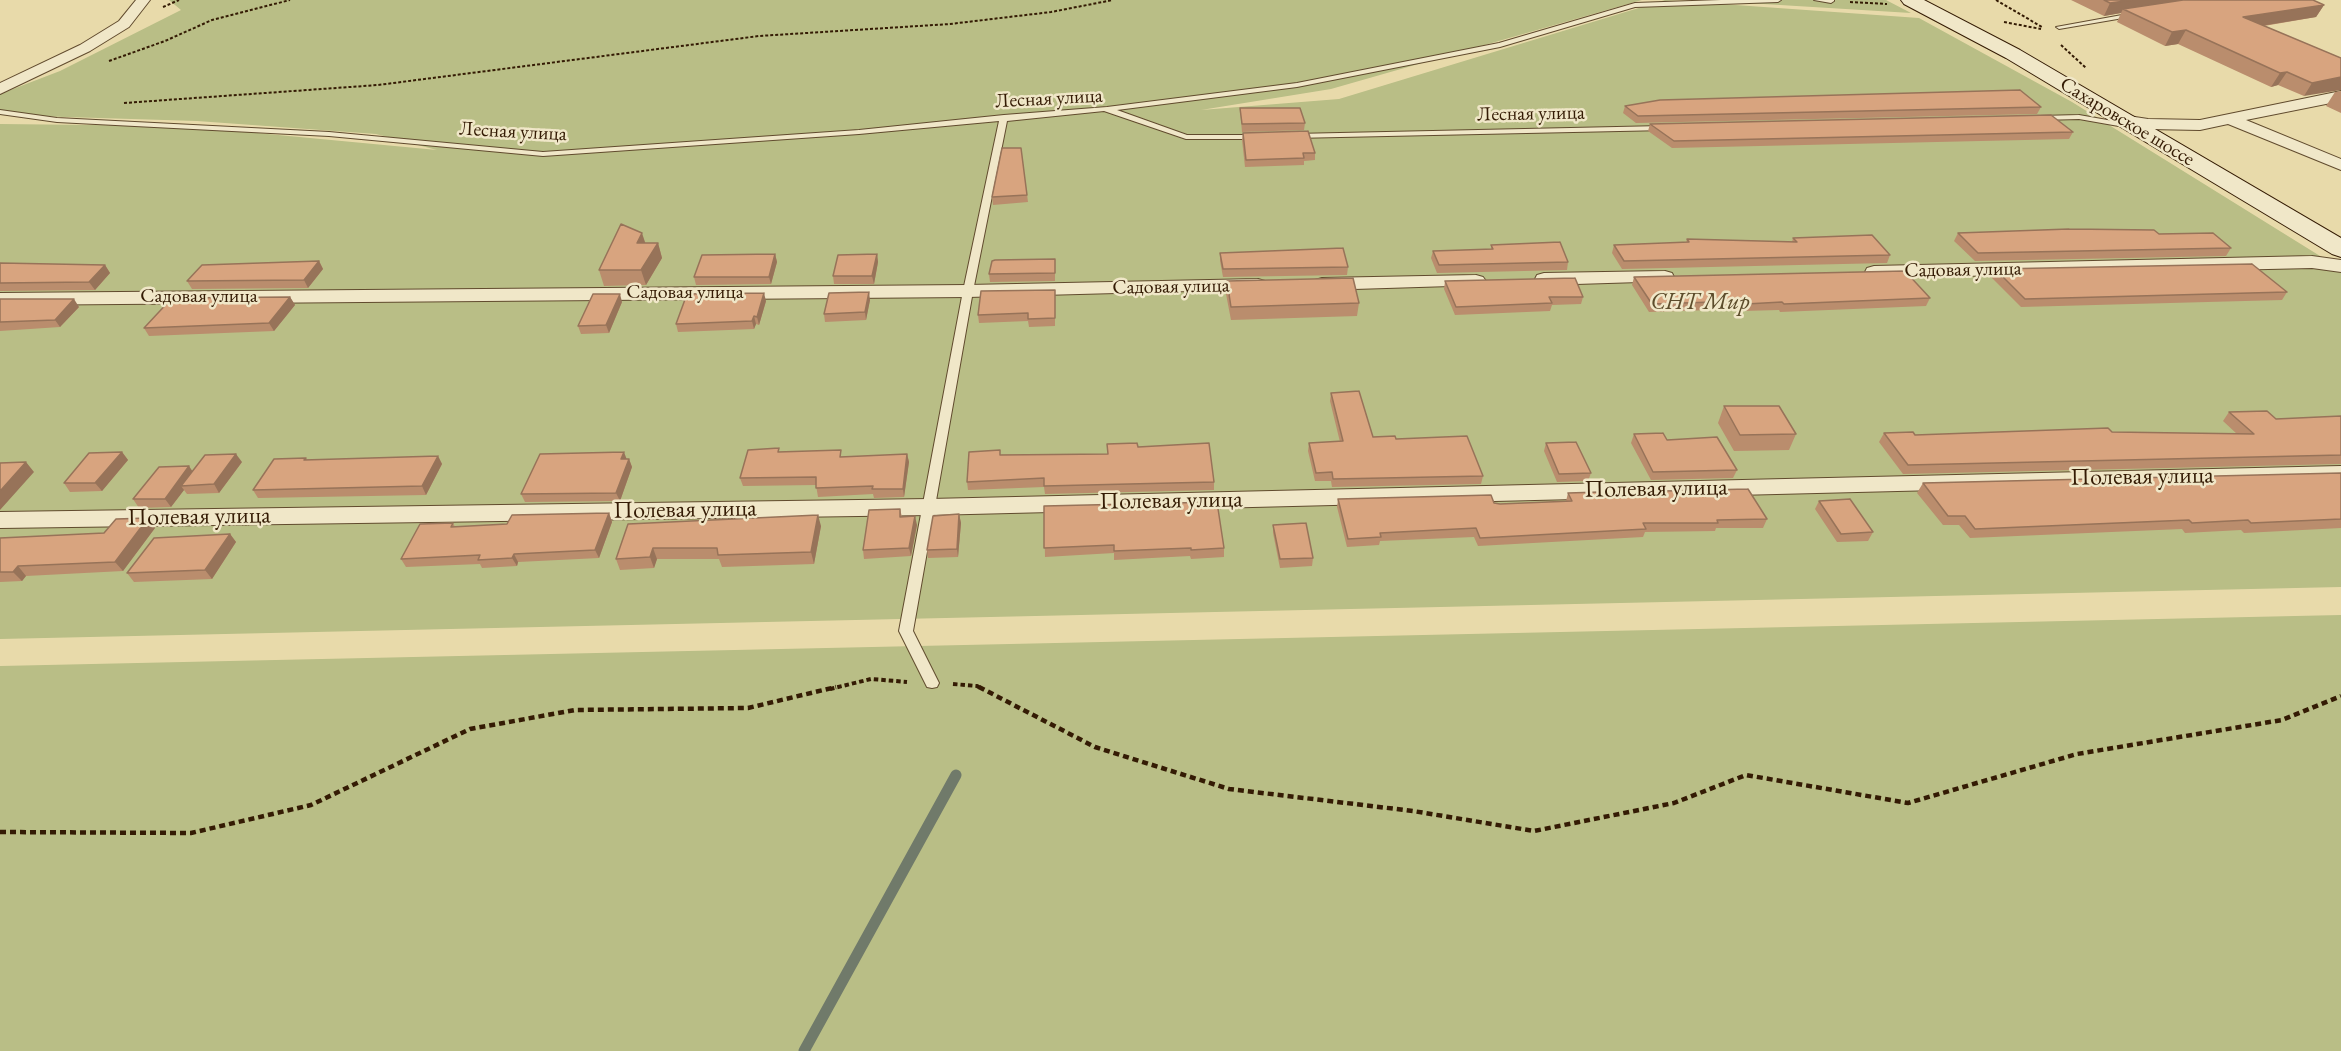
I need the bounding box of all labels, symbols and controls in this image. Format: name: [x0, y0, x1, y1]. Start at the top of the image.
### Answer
street label: Сахаровское шоссе: [2055, 72, 2199, 172]
street label: Лесная улица: [995, 84, 1103, 114]
street label: Лесная улица: [1477, 101, 1585, 127]
street label: Лесная улица: [459, 117, 567, 147]
street label: Садовая улица: [1904, 257, 2022, 283]
street label: Садовая улица: [1112, 274, 1230, 300]
street label: Садовая улица: [626, 281, 744, 305]
street label: Садовая улица: [140, 285, 258, 309]
park label: СНТ Мир: [1650, 288, 1750, 316]
street label: Полевая улица: [2070, 461, 2214, 493]
street label: Полевая улица: [1584, 473, 1728, 505]
street label: Полевая улица: [1099, 485, 1243, 517]
street label: Полевая улица: [613, 494, 757, 526]
street label: Полевая улица: [127, 501, 271, 533]

